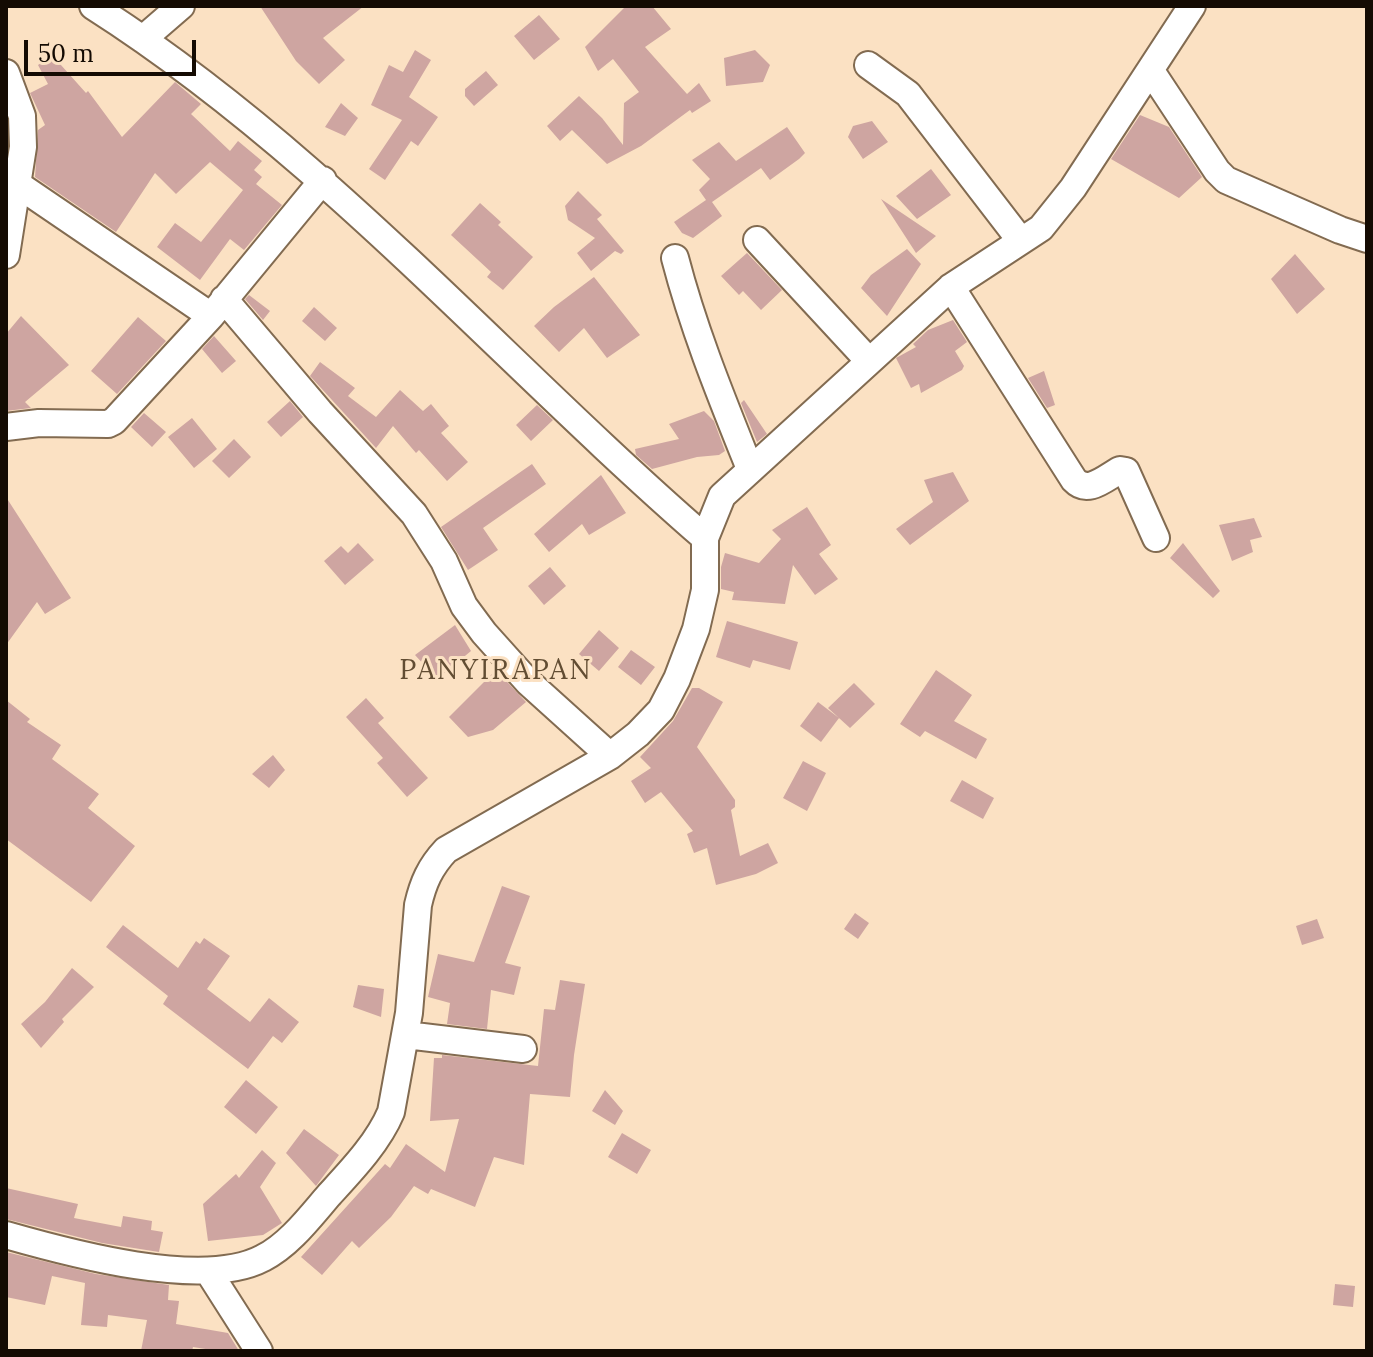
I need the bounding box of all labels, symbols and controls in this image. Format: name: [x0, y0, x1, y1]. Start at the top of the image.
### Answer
scale bar: [28, 24, 200, 74]
text: 50 m: [38, 38, 94, 69]
district label: PANYIRAPAN: [399, 654, 593, 688]

